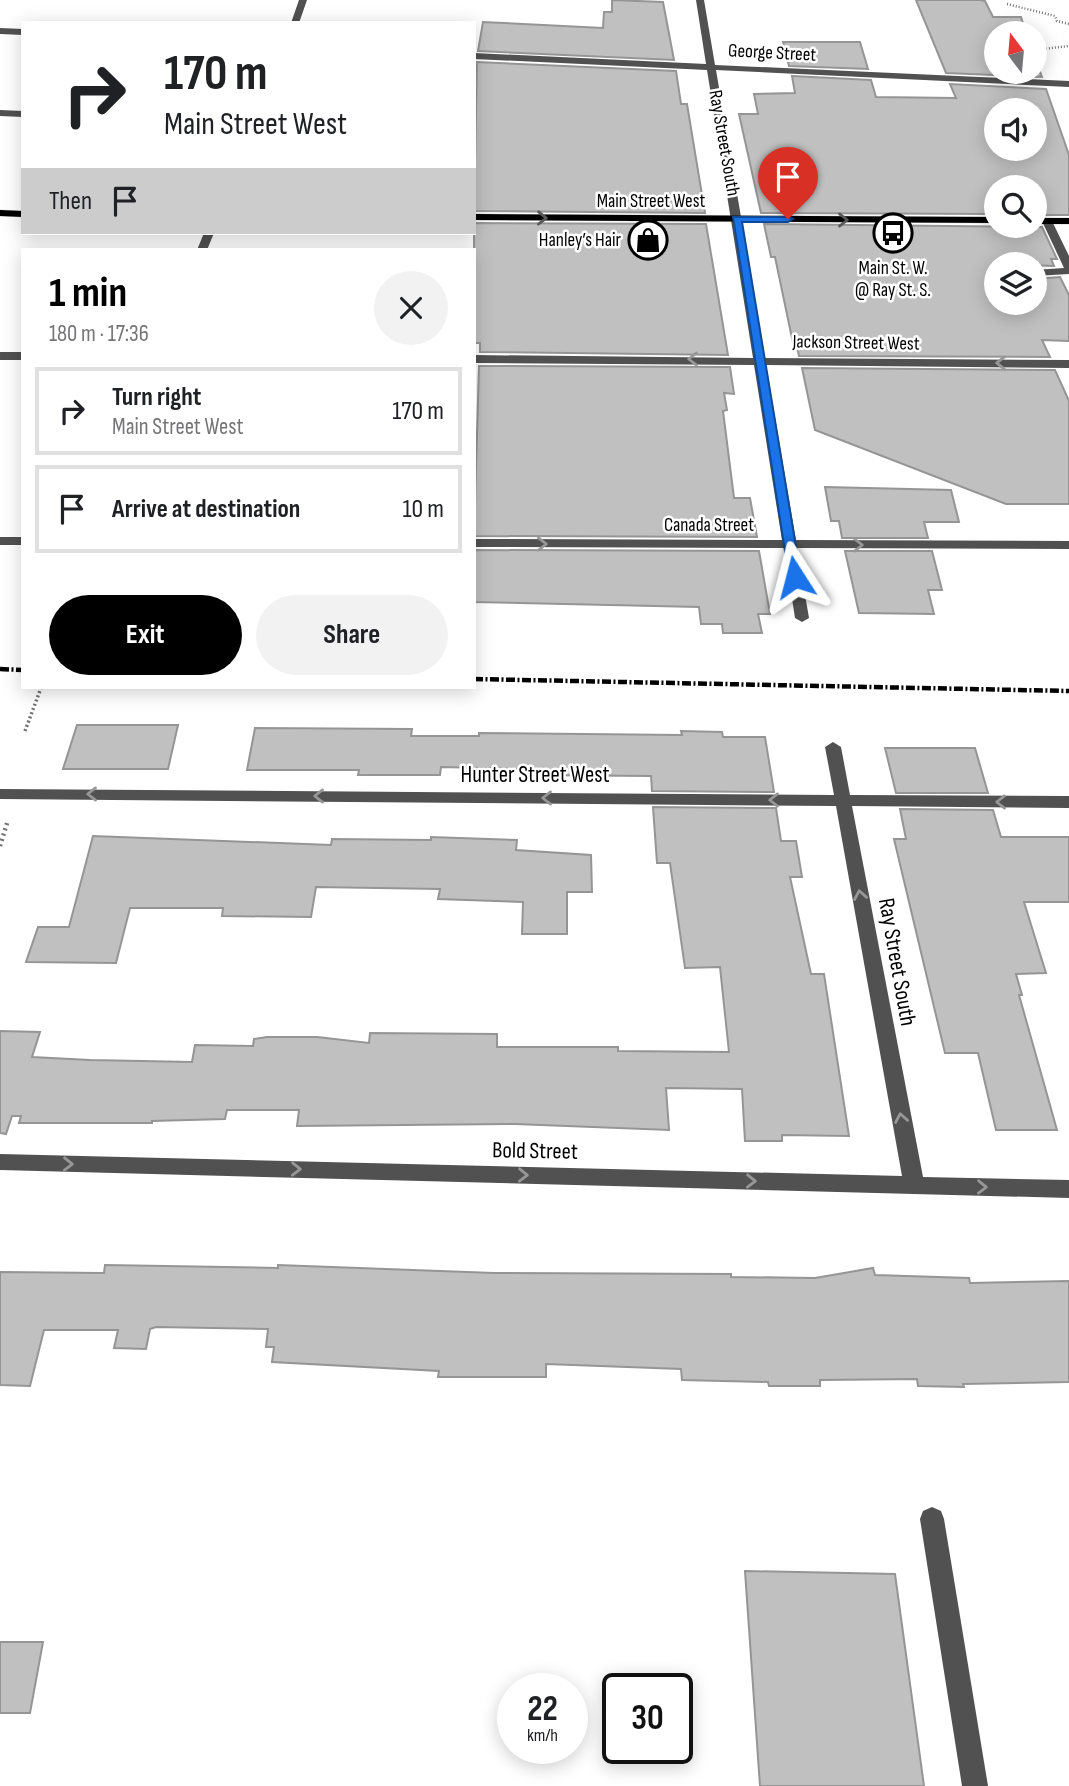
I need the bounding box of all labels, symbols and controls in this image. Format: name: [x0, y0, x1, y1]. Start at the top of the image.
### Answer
north arrow: [984, 21, 1046, 84]
map controls: [984, 21, 1047, 315]
street label: George Street: [727, 39, 817, 67]
text: 170 m: [164, 45, 268, 104]
icon: right: [49, 49, 140, 140]
street label: Ray Street South: [703, 88, 745, 198]
button: sound: [984, 98, 1047, 161]
text: Main Street West: [164, 105, 347, 144]
pin: [758, 147, 818, 219]
icon: arrive: [769, 158, 807, 196]
button: search: [984, 175, 1047, 238]
icon: arrive: [106, 182, 144, 220]
text: Then: [49, 186, 92, 217]
street label: Main Street West: [597, 190, 706, 213]
one-way arrow: [538, 210, 548, 226]
one-way arrow: [839, 212, 849, 228]
bus stop icon: Main St. W. @ Ray St. S.: [872, 212, 914, 254]
shop icon: Hanley’s Hair: [627, 219, 669, 261]
place label: Hanley’s Hair: [539, 229, 622, 252]
button: layers: [984, 252, 1047, 315]
place label: Main St. W. @ Ray St. S.: [855, 257, 931, 302]
text: 1 min: [49, 268, 127, 319]
button: close: [374, 271, 448, 345]
text: 180 m · 17:36: [49, 320, 149, 348]
street label: Jackson Street West: [791, 330, 920, 356]
one-way arrow: [687, 351, 697, 367]
one-way arrow: [995, 355, 1006, 371]
text: Turn right: [112, 382, 201, 413]
icon: right: [53, 392, 91, 430]
text: 170 m: [392, 396, 444, 427]
text: Main Street West: [112, 413, 244, 441]
icon: arrive: [53, 490, 91, 528]
text: Arrive at destination: [112, 494, 300, 525]
text: 10 m: [402, 494, 444, 525]
street label: Canada Street: [664, 514, 754, 537]
one-way arrow: [538, 536, 548, 552]
one-way arrow: [854, 537, 864, 553]
position arrow: [758, 540, 832, 614]
button: Exit: [49, 595, 242, 675]
button: Share: [256, 595, 448, 675]
street label: Hunter Street West: [461, 761, 609, 789]
one-way arrow: [86, 786, 97, 802]
one-way arrow: [314, 788, 324, 804]
one-way arrow: [541, 790, 552, 806]
one-way arrow: [769, 792, 779, 808]
one-way arrow: [995, 794, 1006, 810]
one-way arrow: [853, 889, 868, 900]
street label: Ray Street South: [872, 896, 922, 1028]
one-way arrow: [894, 1112, 909, 1124]
street label: Bold Street: [492, 1136, 578, 1166]
one-way arrow: [63, 1156, 74, 1171]
one-way arrow: [290, 1162, 301, 1177]
one-way arrow: [518, 1168, 529, 1183]
one-way arrow: [746, 1173, 756, 1189]
one-way arrow: [977, 1179, 988, 1194]
speed limit sign: 30: [602, 1673, 693, 1764]
text: 22: [527, 1688, 558, 1731]
text: km/h: [527, 1725, 558, 1746]

